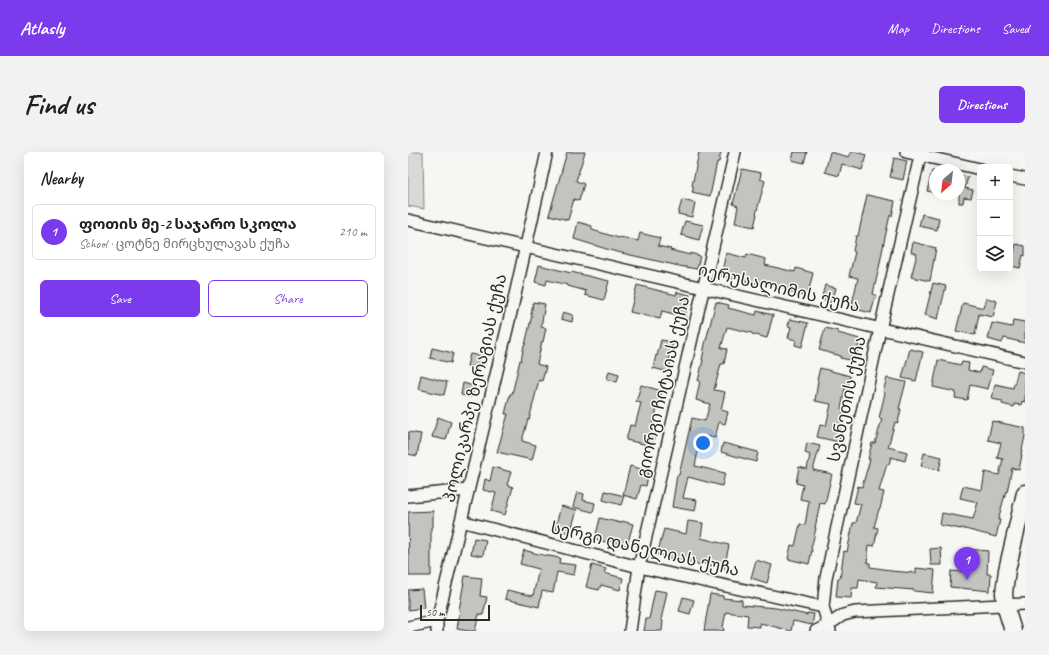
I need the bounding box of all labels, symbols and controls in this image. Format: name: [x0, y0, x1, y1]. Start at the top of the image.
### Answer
text: Atlasly: [20, 16, 64, 40]
text: Map: [888, 20, 909, 37]
text: Directions: [931, 20, 980, 37]
text: Saved: [1002, 20, 1029, 37]
button: Directions: [939, 86, 1025, 123]
text: Find us: [24, 87, 94, 122]
north arrow: [929, 164, 965, 200]
map controls: [977, 164, 1013, 272]
button: +: [977, 164, 1013, 200]
text: Nearby: [40, 168, 83, 189]
button: −: [977, 200, 1013, 236]
text: ფოთის მე-2 საჯარო სკოლა: [79, 215, 297, 234]
text: 1: [51, 224, 57, 240]
text: 210 m: [339, 224, 367, 240]
text: School · ცოტნე მირცხულავას ქუჩა: [79, 236, 290, 252]
button: layers: [977, 236, 1013, 272]
street label: იერუსალიმის ქუჩა: [696, 259, 862, 317]
street label: პოლიკარპე ზერაგიას ქუჩა: [438, 272, 512, 504]
button: Save: [40, 280, 200, 317]
button: Share: [208, 280, 368, 317]
street label: გიორგი ჩიტაიას ქუჩა: [632, 294, 694, 480]
street label: სვანეთის ქუჩა: [823, 334, 871, 464]
your location: [693, 433, 713, 453]
street label: სერგი დანელიას ქუჩა: [549, 517, 741, 581]
pin: 1: [954, 547, 980, 580]
scale bar: [420, 603, 490, 622]
text: 50 m: [426, 605, 445, 619]

